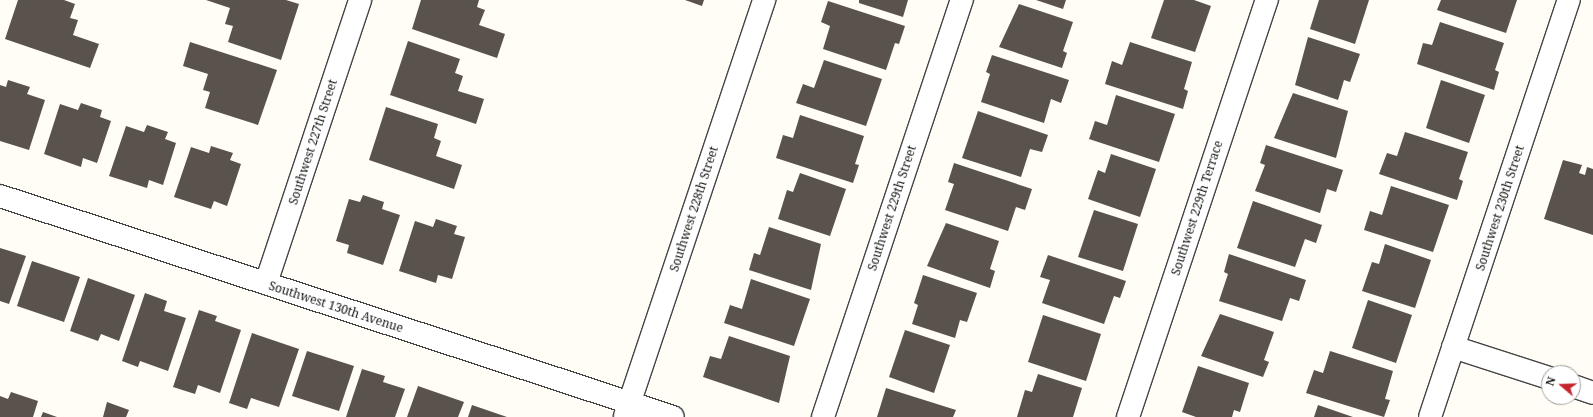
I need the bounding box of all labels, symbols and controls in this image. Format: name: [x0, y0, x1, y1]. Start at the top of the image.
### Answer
street label: Southwest 227th Street: [286, 77, 340, 207]
street label: Southwest 229th Terrace: [1168, 139, 1226, 277]
street label: Southwest 229th Street: [865, 143, 919, 273]
street label: Southwest 230th Street: [1473, 143, 1527, 273]
street label: Southwest 228th Street: [667, 144, 721, 274]
street label: Southwest 130th Avenue: [267, 278, 405, 336]
north arrow: [1541, 365, 1581, 405]
text: N: [1542, 375, 1559, 388]

